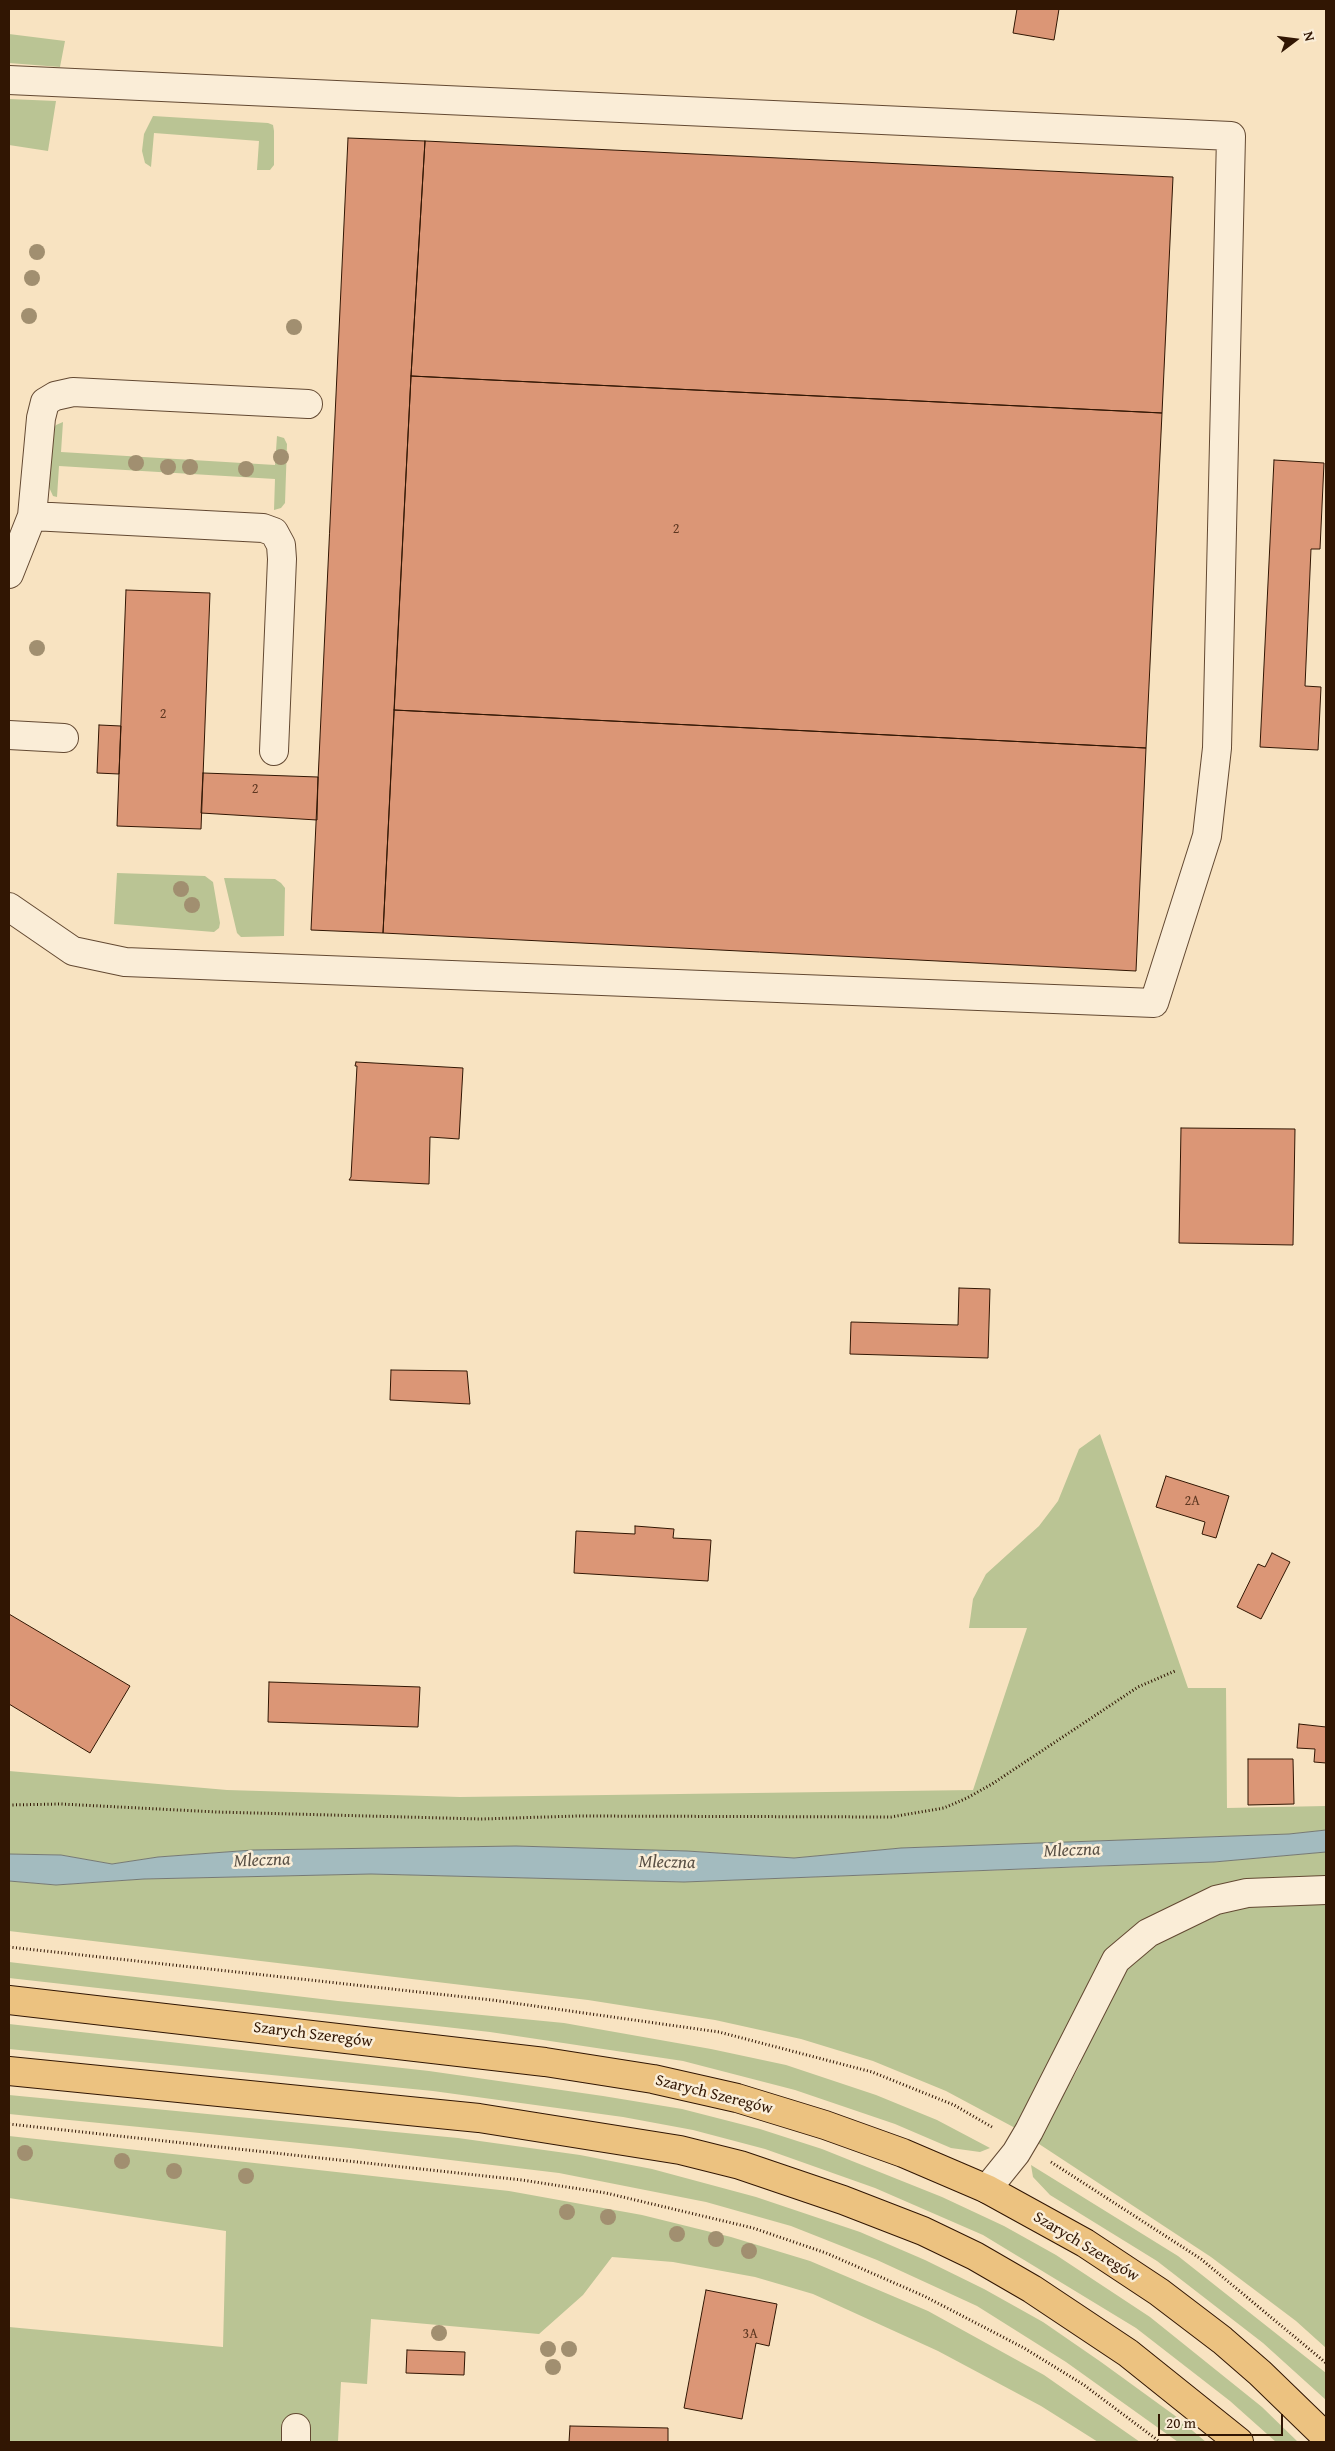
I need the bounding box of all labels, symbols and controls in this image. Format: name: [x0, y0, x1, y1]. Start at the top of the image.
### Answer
north arrow: [1270, 15, 1320, 65]
text: N: [1299, 29, 1320, 43]
house number: 2: [673, 521, 679, 537]
house number: 2: [160, 706, 166, 722]
house number: 2: [252, 781, 258, 797]
house number: 2A: [1184, 1493, 1200, 1509]
water label: Mleczna: [1043, 1839, 1101, 1863]
water label: Mleczna: [233, 1849, 291, 1873]
water label: Mleczna: [638, 1852, 696, 1874]
street label: Szarych Szeregów: [252, 2018, 374, 2052]
street label: Szarych Szeregów: [653, 2071, 775, 2119]
street label: Szarych Szeregów: [1030, 2208, 1142, 2286]
house number: 3A: [742, 2326, 758, 2342]
scale bar: [1160, 2404, 1285, 2436]
text: 20 m: [1166, 2412, 1196, 2433]

